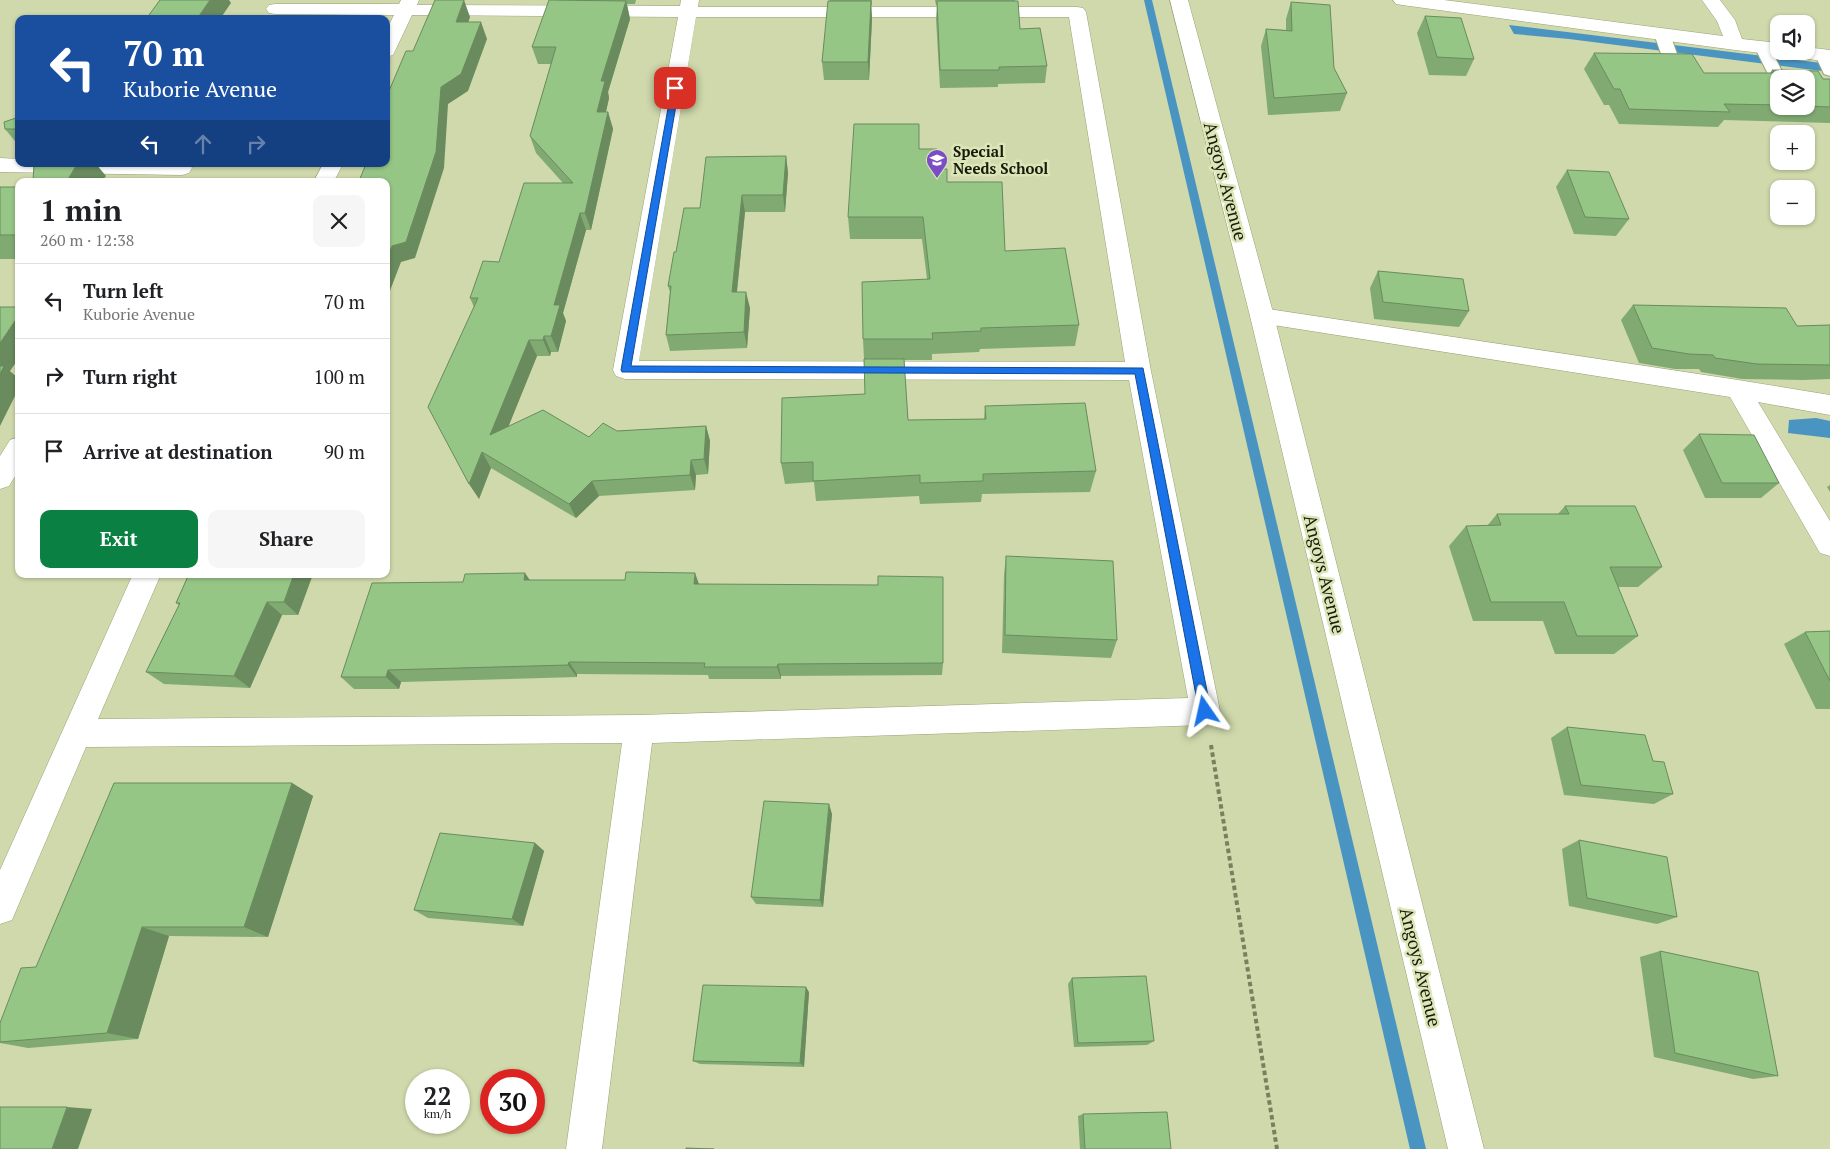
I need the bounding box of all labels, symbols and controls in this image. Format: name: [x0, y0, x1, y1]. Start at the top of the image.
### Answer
map controls: [1770, 15, 1815, 225]
button: sound: [1770, 15, 1815, 60]
text: 70 m: [123, 30, 204, 76]
icon: left: [40, 35, 105, 100]
pin: [654, 67, 696, 109]
button: layers: [1770, 70, 1815, 115]
text: Kuborie Avenue: [123, 74, 277, 103]
icon: arrive: [661, 74, 689, 102]
street label: Angoys Avenue: [1199, 119, 1253, 243]
button: +: [1770, 125, 1815, 170]
icon: left: [136, 130, 164, 158]
icon: ahead: [189, 130, 217, 158]
icon: right: [242, 130, 270, 158]
place label: Special Needs School: [953, 141, 1048, 178]
school or university icon: Special Needs School: [925, 148, 949, 179]
button: −: [1770, 180, 1815, 225]
text: 1 min: [40, 190, 122, 230]
button: close: [313, 195, 365, 247]
text: 260 m · 12:38: [40, 229, 134, 251]
text: Turn left: [83, 278, 164, 303]
icon: left: [40, 287, 68, 315]
text: 70 m: [324, 289, 365, 314]
text: Kuborie Avenue: [83, 303, 195, 325]
icon: right: [40, 362, 68, 390]
text: Turn right: [83, 364, 177, 389]
text: 100 m: [314, 364, 365, 389]
icon: arrive: [40, 437, 68, 465]
text: Arrive at destination: [83, 439, 272, 464]
text: 90 m: [324, 439, 365, 464]
button: Exit: [40, 510, 198, 568]
button: Share: [208, 510, 365, 568]
street label: Angoys Avenue: [1299, 512, 1351, 636]
position arrow: [1178, 684, 1230, 736]
street label: Angoys Avenue: [1395, 905, 1447, 1029]
speed limit sign: 30: [480, 1069, 545, 1134]
text: 22: [423, 1079, 452, 1112]
text: km/h: [424, 1106, 451, 1121]

